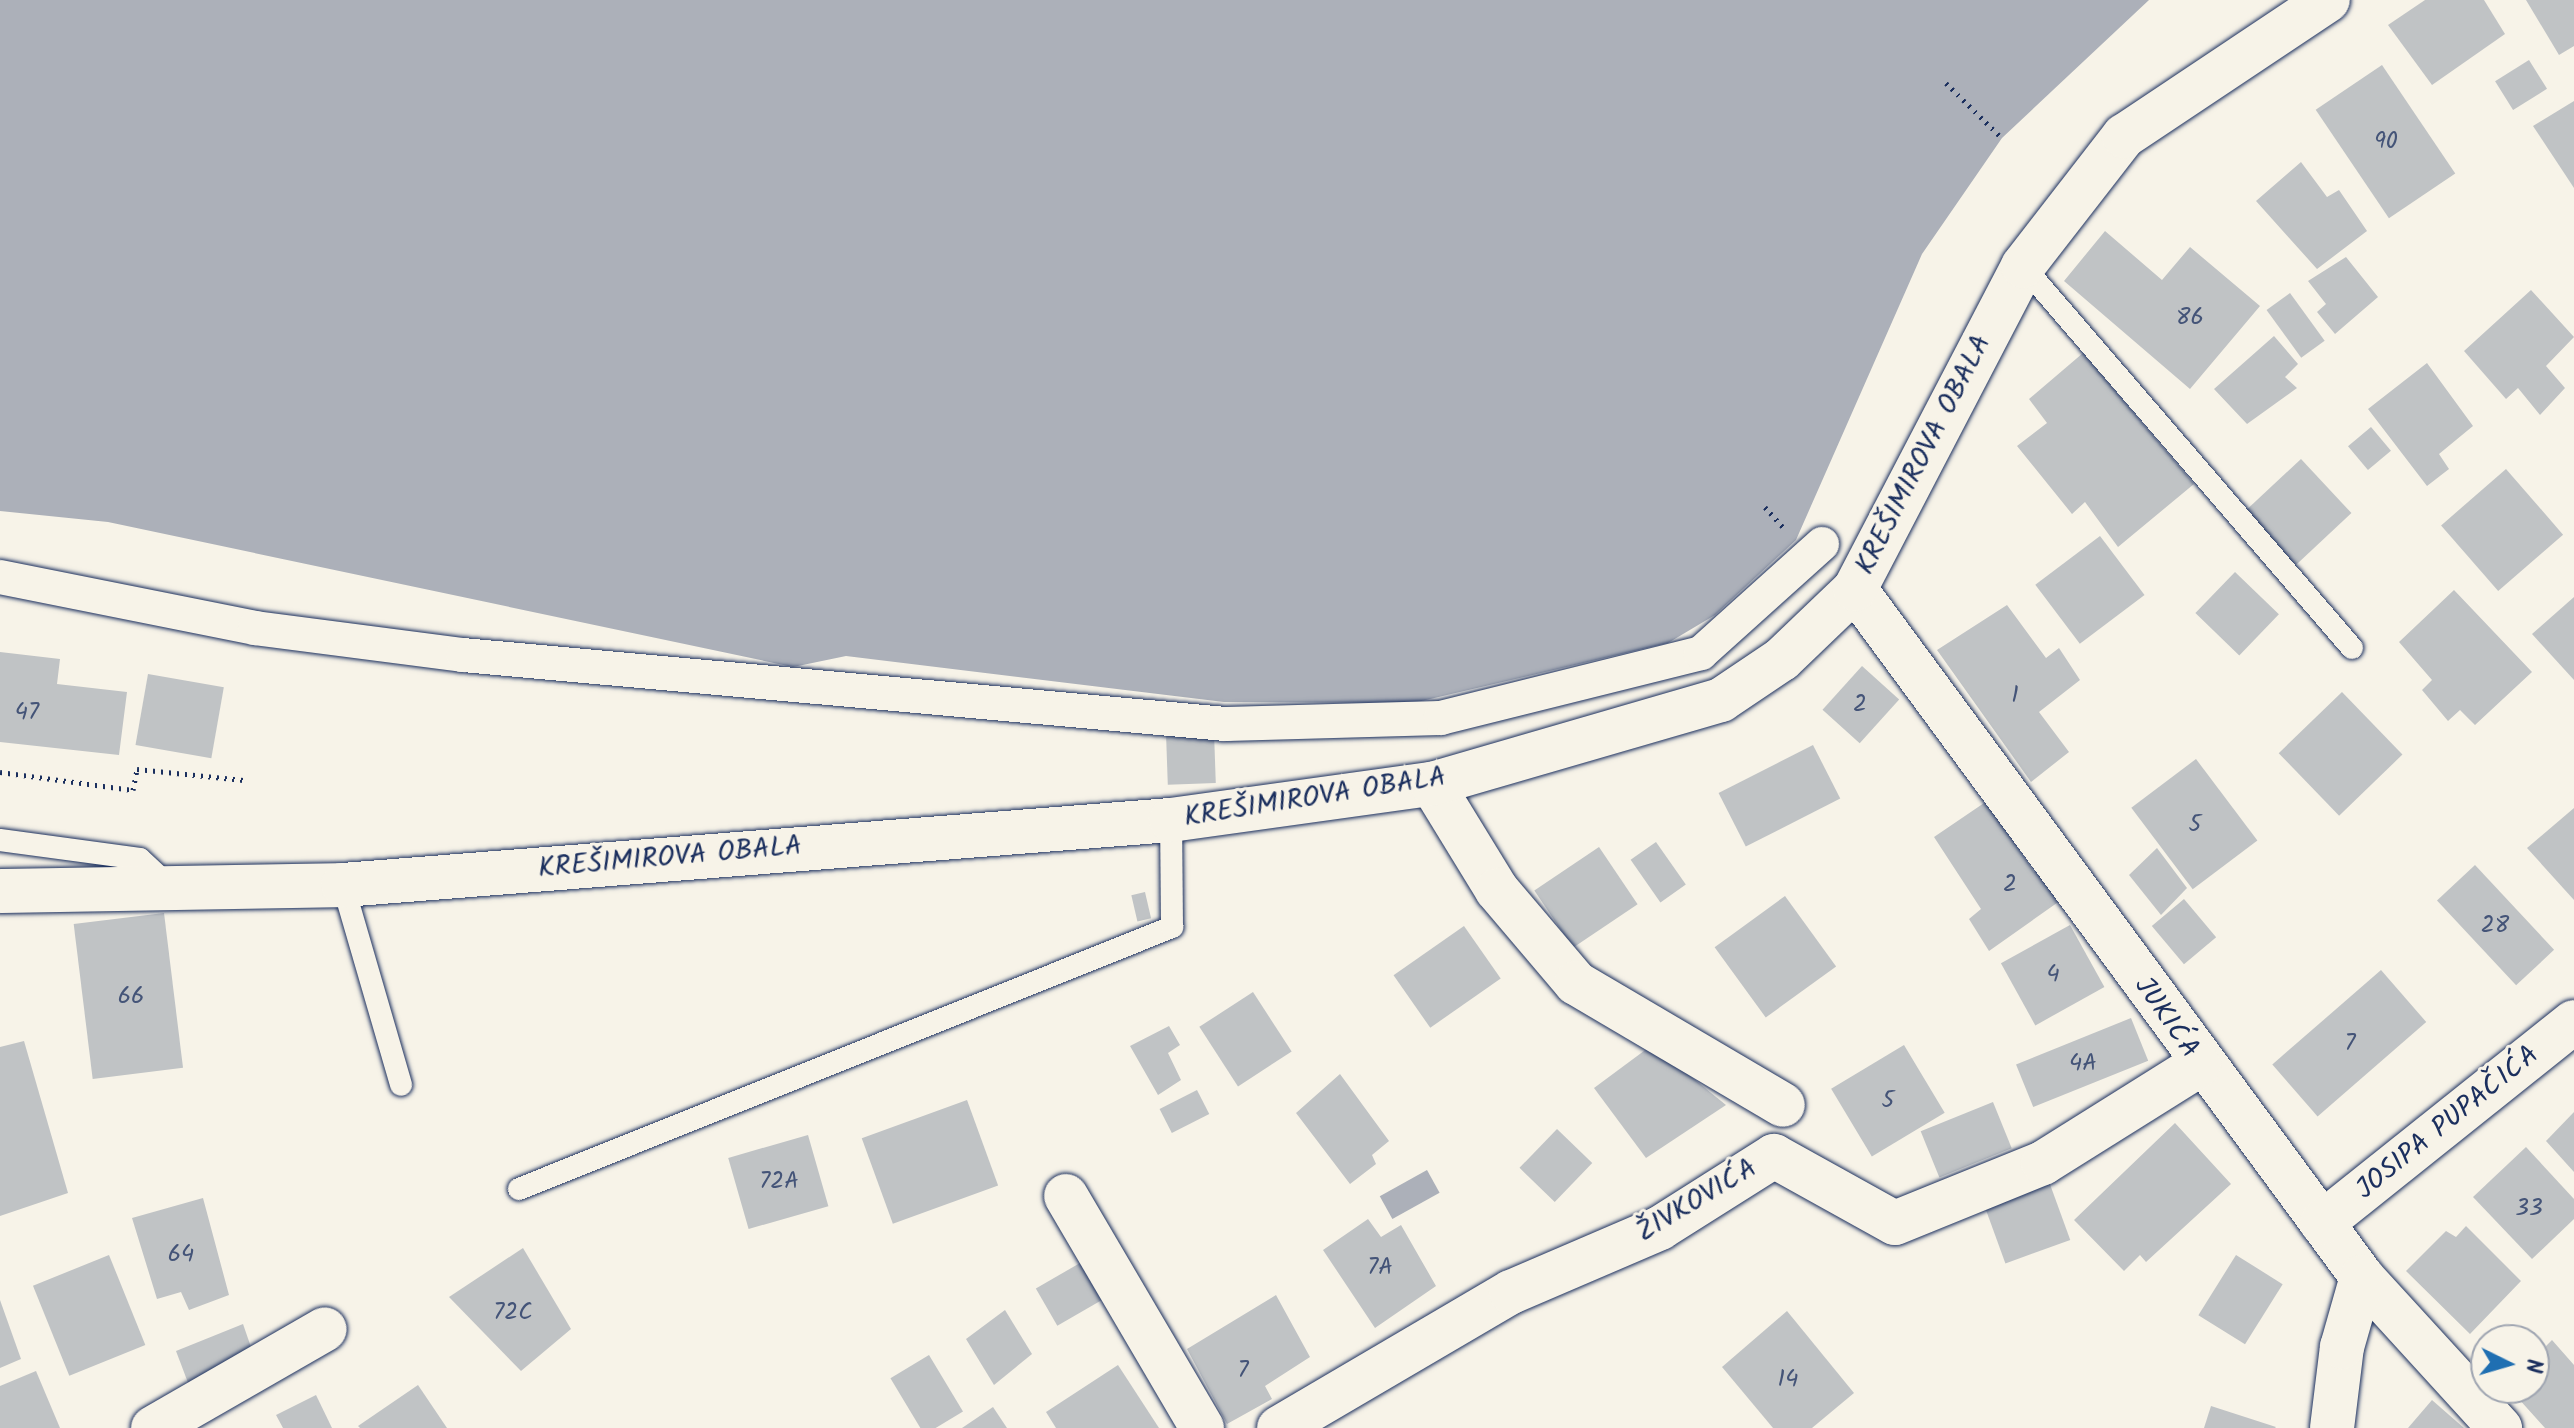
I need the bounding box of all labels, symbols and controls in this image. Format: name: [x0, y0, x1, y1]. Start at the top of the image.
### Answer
house number: 90: [2374, 128, 2398, 156]
house number: 86: [2176, 304, 2204, 332]
street label: KREŠIMIROVA OBALA: [1849, 330, 1999, 580]
house number: 1: [2011, 682, 2019, 710]
house number: 2: [1853, 691, 1867, 719]
house number: 47: [15, 699, 39, 727]
street label: KREŠIMIROVA OBALA: [1182, 761, 1448, 835]
house number: 5: [2189, 811, 2201, 839]
street label: KREŠIMIROVA OBALA: [537, 830, 803, 886]
house number: 2: [2003, 871, 2017, 899]
house number: 28: [2481, 912, 2509, 940]
house number: 4: [2046, 961, 2060, 989]
street label: JUKIĆA: [2126, 971, 2206, 1065]
house number: 66: [118, 983, 144, 1011]
house number: 7: [2344, 1030, 2356, 1058]
street label: JOSIPA PUPAČIĆA: [2350, 1039, 2546, 1207]
house number: 4A: [2069, 1050, 2097, 1078]
house number: 5: [1882, 1087, 1894, 1115]
street label: ŽIVKOVIĆA: [1631, 1152, 1763, 1250]
house number: 72A: [759, 1168, 799, 1196]
house number: 33: [2515, 1195, 2543, 1223]
house number: 64: [168, 1241, 194, 1269]
house number: 7A: [1367, 1254, 1393, 1282]
house number: 72C: [493, 1299, 533, 1327]
north arrow: [2470, 1324, 2550, 1404]
house number: 7: [1237, 1357, 1249, 1385]
text: N: [2514, 1358, 2550, 1374]
house number: 14: [1778, 1366, 1798, 1394]

